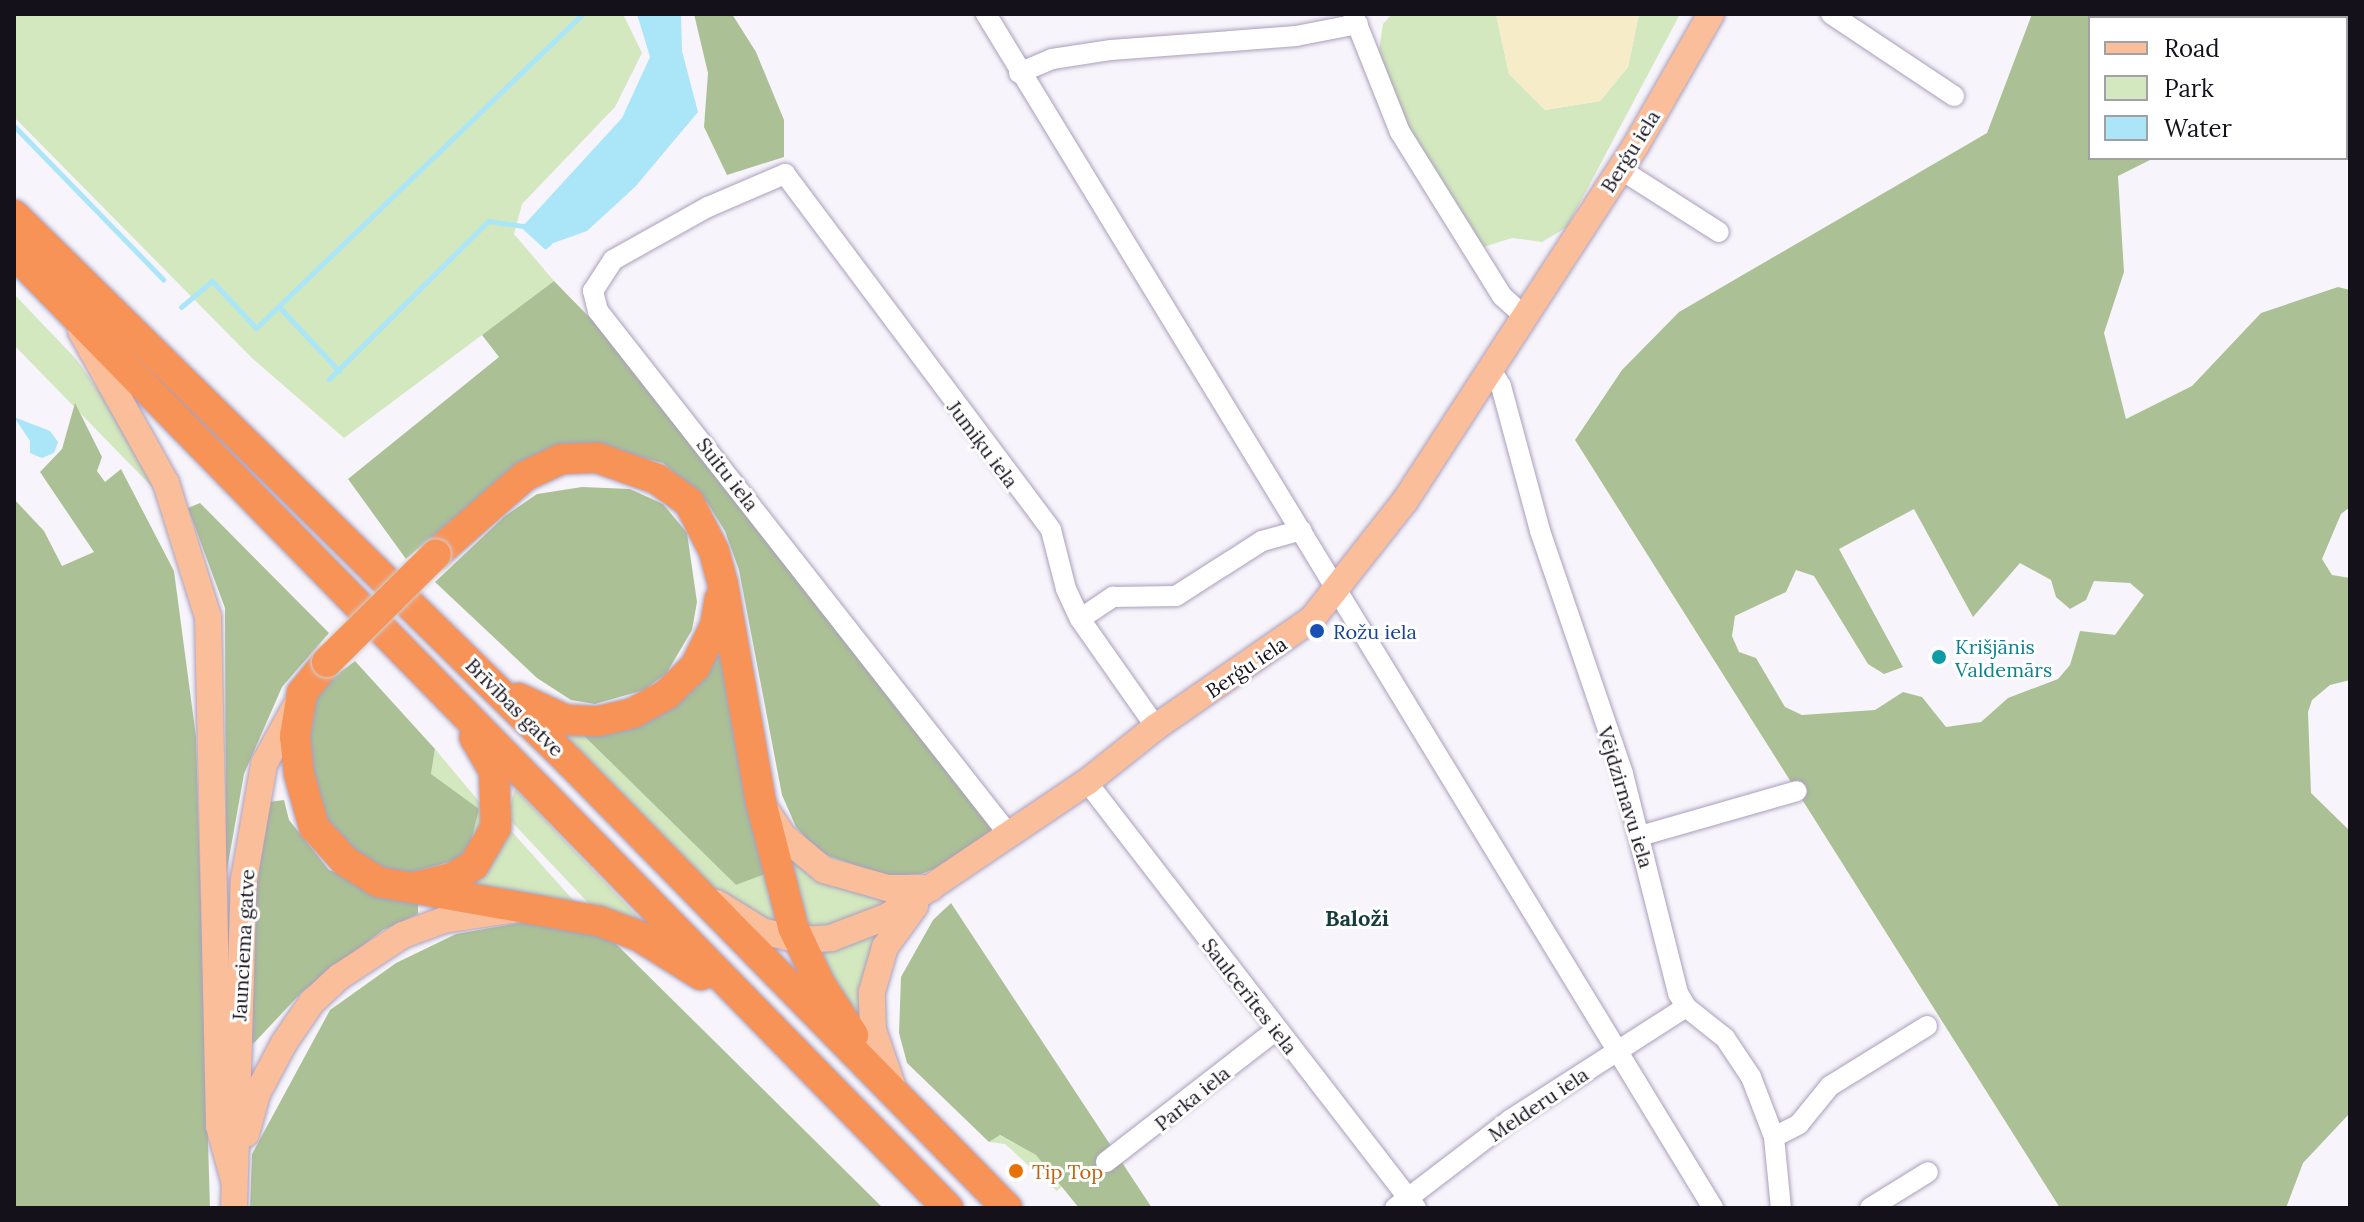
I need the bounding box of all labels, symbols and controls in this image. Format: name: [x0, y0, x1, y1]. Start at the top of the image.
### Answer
legend: [2088, 16, 2348, 160]
text: Road: [2164, 33, 2220, 64]
text: Park: [2164, 73, 2214, 104]
street label: Berģu iela: [1595, 105, 1665, 197]
text: Water: [2164, 113, 2232, 144]
street label: Jumiķu iela: [942, 396, 1024, 492]
street label: Suitu iela: [692, 433, 764, 515]
place label: Rožu iela: [1333, 619, 1417, 643]
marker: Rožu iela: [1308, 622, 1326, 640]
street label: Berģu iela: [1201, 631, 1291, 703]
place label: Krišjānis Valdemārs: [1955, 634, 2052, 681]
marker: Krišjānis Valdemārs: [1930, 648, 1948, 666]
street label: Brīvības gatve: [461, 653, 569, 761]
street label: Vējdzirnavu iela: [1593, 723, 1659, 871]
street label: Jaunciema gatve: [227, 868, 259, 1022]
district label: Baloži: [1325, 906, 1389, 932]
street label: Saulcerītes iela: [1197, 933, 1303, 1059]
street label: Parka iela: [1150, 1061, 1234, 1135]
street label: Melderu iela: [1483, 1062, 1593, 1146]
place label: Tip Top: [1032, 1159, 1103, 1183]
marker: Tip Top: [1007, 1162, 1025, 1180]

